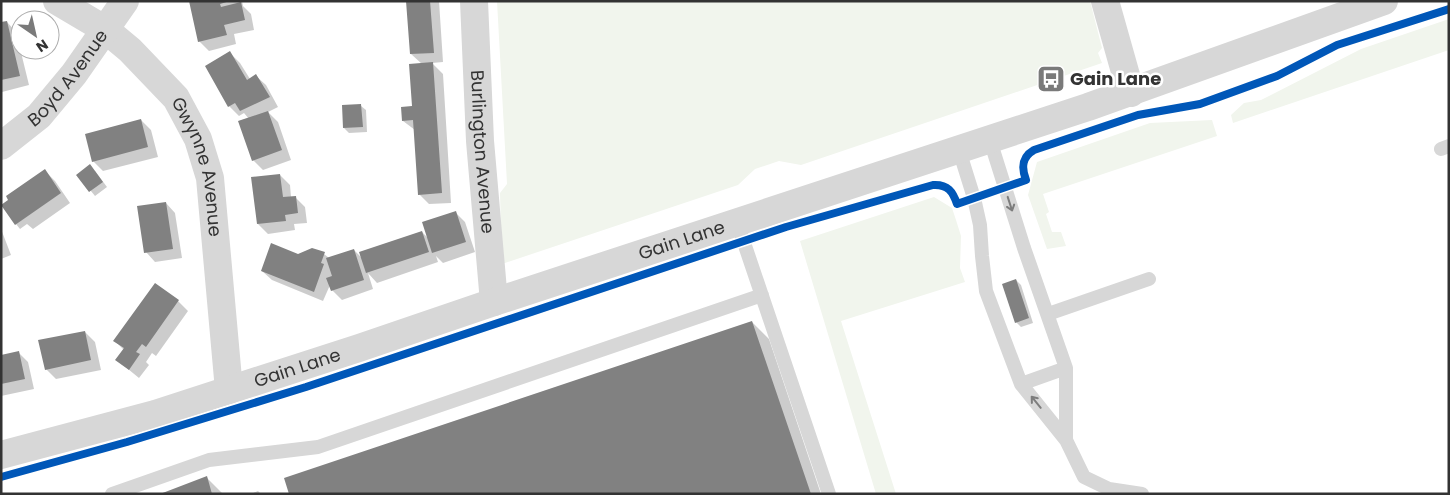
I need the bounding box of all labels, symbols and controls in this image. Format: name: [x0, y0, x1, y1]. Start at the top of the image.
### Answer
north arrow: [10, 10, 60, 60]
street label: Boyd Avenue: [22, 24, 113, 132]
text: N: [32, 35, 52, 57]
bus stop icon: Gain Lane: [1036, 64, 1066, 94]
place label: Gain Lane: [1070, 66, 1161, 91]
street label: Burlington Avenue: [465, 69, 501, 235]
street label: Gwynne Avenue: [166, 92, 228, 238]
one-way arrow: [1005, 195, 1015, 211]
street label: Gain Lane: [635, 214, 728, 266]
street label: Gain Lane: [251, 342, 344, 393]
one-way arrow: [1030, 396, 1041, 409]

